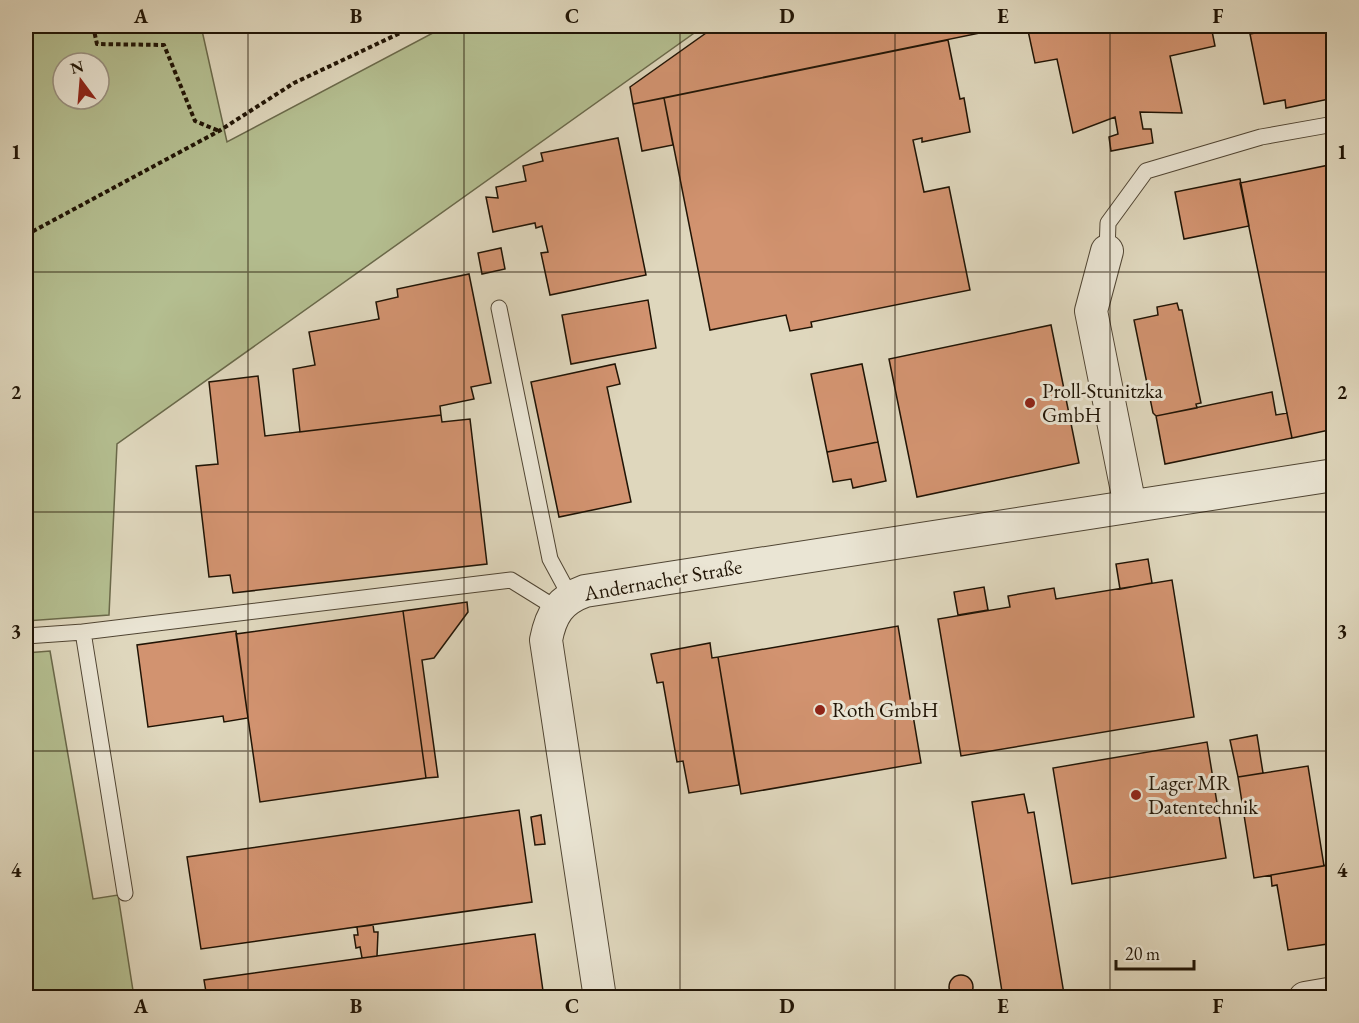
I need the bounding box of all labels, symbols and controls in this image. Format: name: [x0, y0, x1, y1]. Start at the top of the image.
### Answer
text: A: [133, 3, 149, 29]
text: B: [350, 3, 362, 29]
text: C: [565, 3, 579, 29]
text: D: [779, 3, 795, 29]
text: E: [997, 3, 1009, 29]
text: F: [1213, 3, 1224, 29]
north arrow: [51, 51, 111, 111]
text: N: [68, 55, 86, 79]
text: 1: [11, 139, 21, 165]
text: 1: [1337, 139, 1347, 165]
place label: Proll-Stunitzka GmbH: [1042, 377, 1164, 428]
text: 2: [11, 379, 22, 405]
text: 2: [1337, 379, 1348, 405]
marker: Proll-Stunitzka GmbH: [1023, 396, 1037, 410]
street label: Andernacher Straße: [581, 552, 744, 607]
text: 3: [11, 618, 21, 644]
text: 3: [1337, 618, 1347, 644]
place label: Roth GmbH: [832, 696, 938, 723]
marker: Roth GmbH: [813, 703, 827, 717]
place label: Lager MR Datentechnik: [1148, 769, 1259, 820]
marker: Lager MR Datentechnik: [1129, 788, 1143, 802]
text: 4: [11, 857, 22, 883]
text: 4: [1337, 857, 1348, 883]
scale bar: [1116, 933, 1194, 971]
text: 20 m: [1125, 942, 1160, 965]
text: A: [133, 993, 149, 1019]
text: B: [350, 993, 362, 1019]
text: C: [565, 993, 579, 1019]
text: D: [779, 993, 795, 1019]
text: E: [997, 993, 1009, 1019]
text: F: [1213, 993, 1224, 1019]

